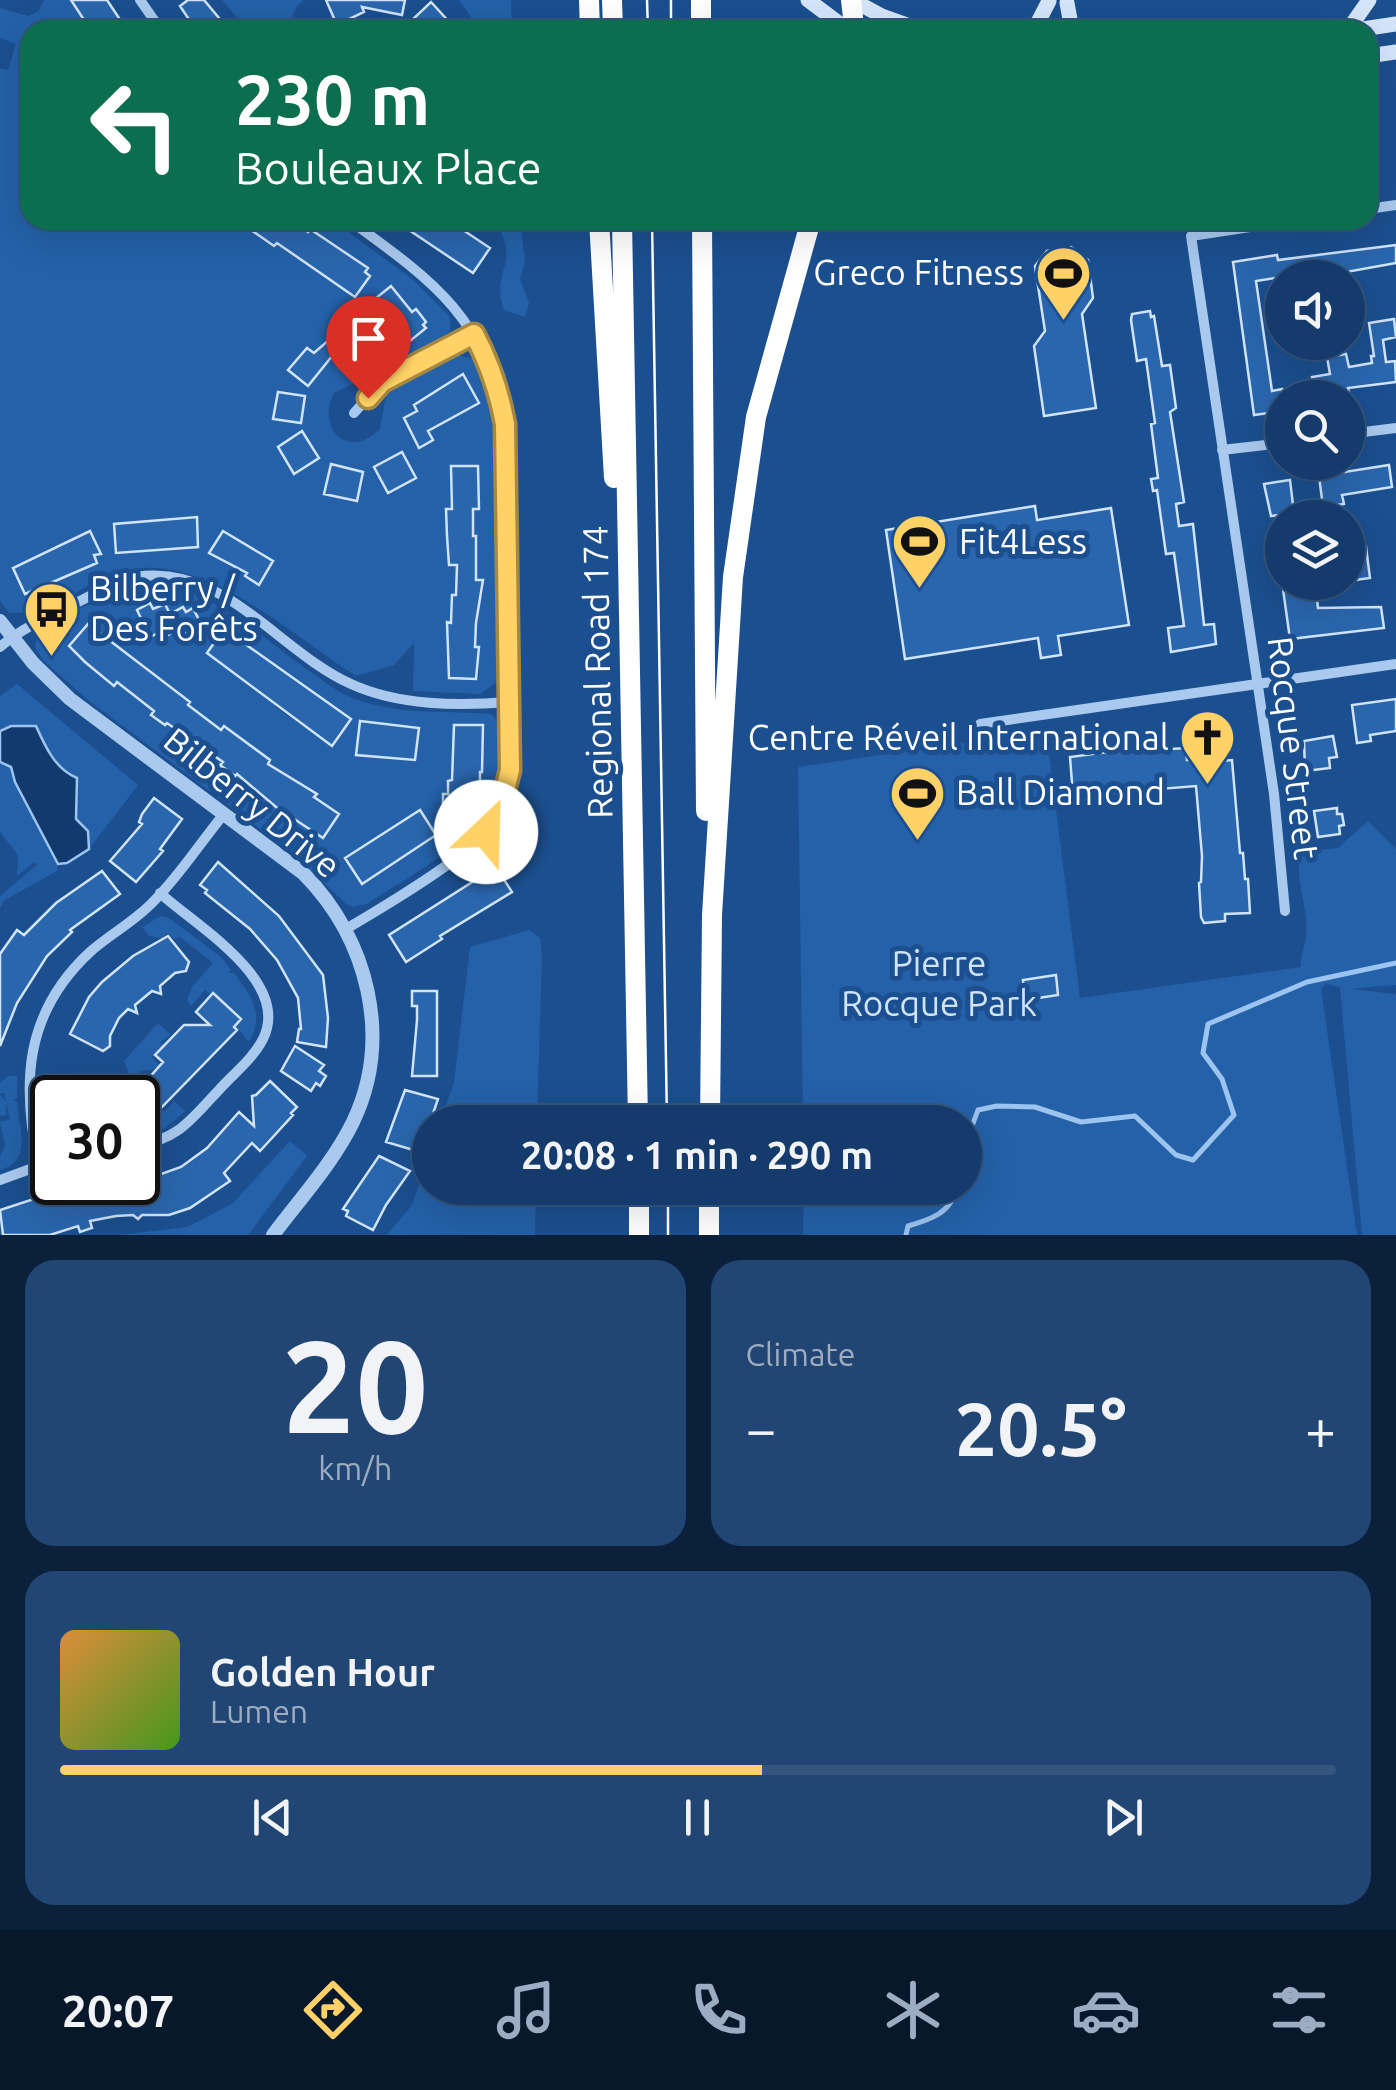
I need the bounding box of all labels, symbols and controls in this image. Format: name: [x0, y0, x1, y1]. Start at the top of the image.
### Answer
icon: left: [70, 60, 200, 190]
text: 230 m: [235, 60, 430, 138]
text: Bouleaux Place: [235, 142, 542, 193]
sports icon: Greco Fitness: [1033, 243, 1093, 322]
place label: Greco Fitness: [813, 252, 1024, 292]
map controls: [1265, 260, 1365, 600]
button: sound: [1265, 260, 1365, 360]
pin: [326, 296, 411, 399]
icon: arrive: [341, 311, 396, 366]
button: search: [1265, 380, 1365, 480]
button: layers: [1265, 500, 1365, 600]
sports icon: Fit4Less: [890, 512, 950, 591]
place label: Fit4Less: [959, 521, 1087, 561]
street label: Regional Road 174: [574, 525, 620, 819]
place label: Bilberry / Des Forêts: [90, 568, 258, 648]
bus stop icon: Bilberry / Des Forêts: [21, 579, 81, 658]
street label: Rocque Street: [1260, 634, 1328, 862]
church icon: Centre Réveil International: [1178, 708, 1238, 787]
place label: Centre Réveil International: [748, 717, 1169, 757]
street label: Bilberry Drive: [157, 719, 349, 885]
sports icon: Ball Diamond: [887, 763, 947, 842]
place label: Ball Diamond: [956, 772, 1165, 812]
position arrow: [434, 780, 538, 884]
park label: Pierre Rocque Park: [841, 943, 1037, 1023]
speed limit sign: 30: [30, 1075, 160, 1205]
text: 20:08 · 1 min · 290 m: [521, 1134, 873, 1176]
text: 20: [282, 1312, 429, 1458]
text: Climate: [746, 1336, 856, 1372]
text: 20.5°: [955, 1386, 1127, 1470]
text: −: [746, 1398, 777, 1459]
text: +: [1305, 1398, 1336, 1459]
text: km/h: [318, 1450, 392, 1486]
text: Golden Hour: [210, 1651, 435, 1693]
text: Lumen: [210, 1693, 308, 1729]
icon: previous: [245, 1790, 300, 1845]
icon: pause: [670, 1790, 725, 1845]
icon: next: [1096, 1790, 1151, 1845]
icon: directions: [298, 1975, 368, 2045]
icon: music: [491, 1975, 561, 2045]
icon: phone: [684, 1975, 754, 2045]
icon: climate: [878, 1975, 948, 2045]
icon: car: [1071, 1975, 1141, 2045]
icon: filters: [1264, 1975, 1334, 2045]
text: 20:07: [62, 1985, 174, 2036]

